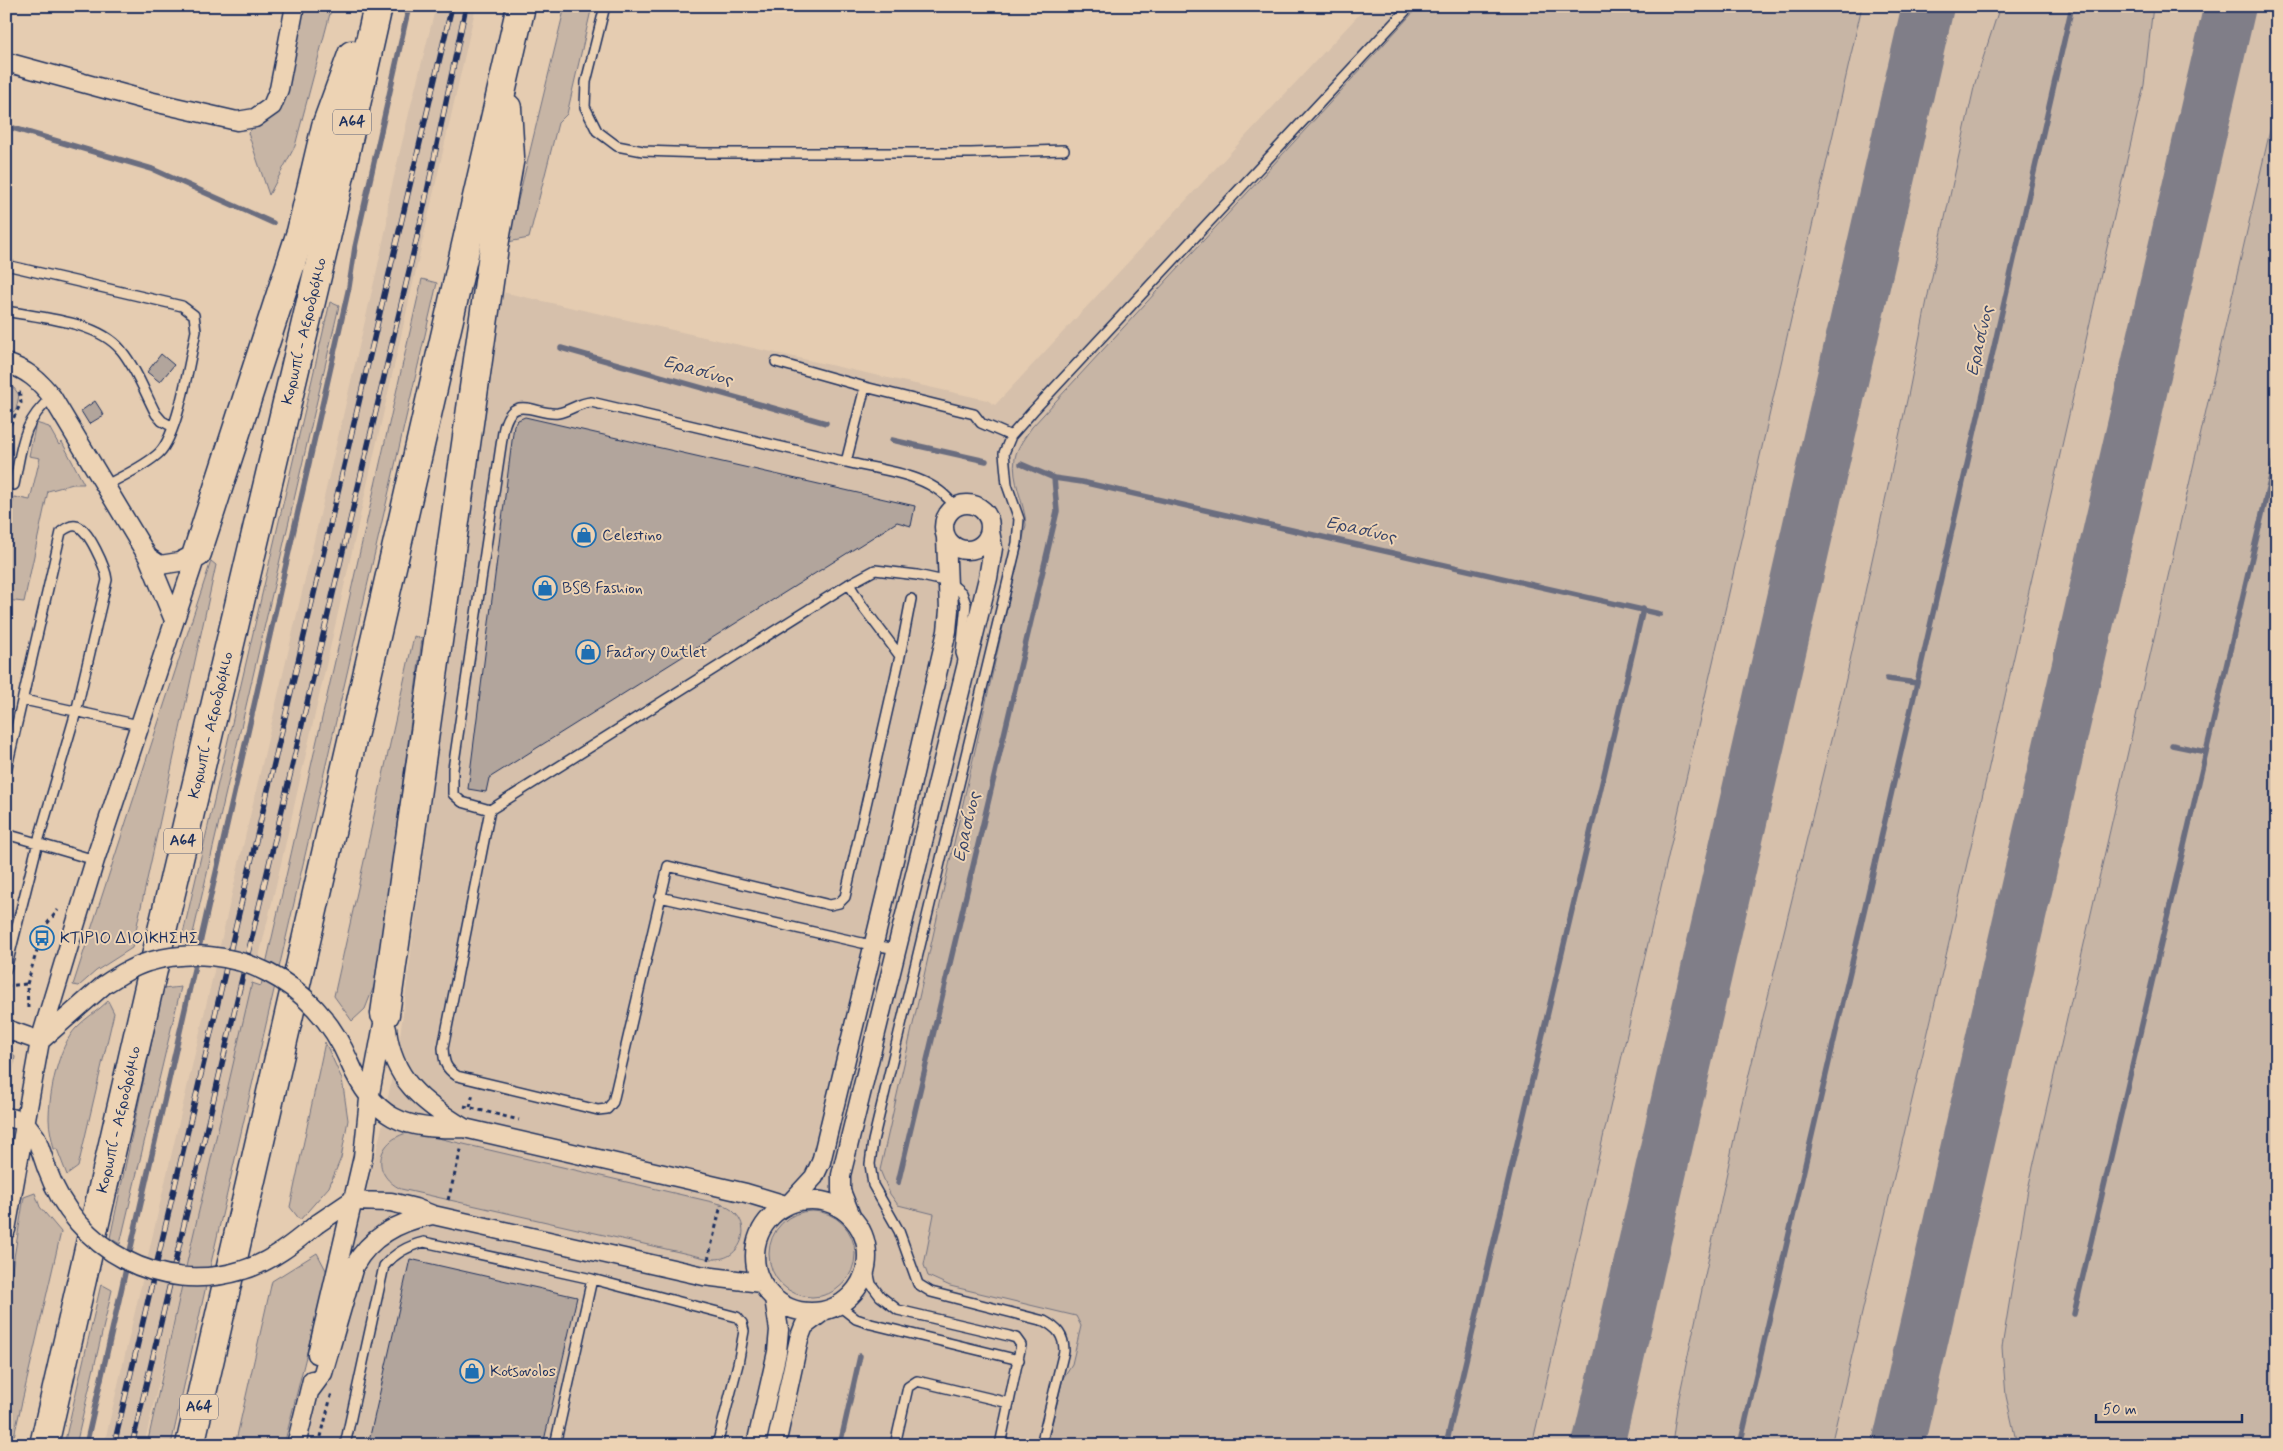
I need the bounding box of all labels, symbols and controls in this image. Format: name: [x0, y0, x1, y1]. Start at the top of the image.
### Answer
road number: Α64: [333, 110, 371, 134]
street label: Κορωπί - Αεροδρόμιο: [276, 255, 332, 406]
water label: Ερασίνος: [1960, 303, 2000, 378]
water label: Ερασίνος: [661, 350, 736, 393]
water label: Ερασίνος: [1324, 510, 1399, 550]
shop icon: Celestino: [571, 522, 597, 548]
place label: Celestino: [602, 525, 662, 546]
shop icon: BSB Fashion: [532, 575, 558, 601]
place label: BSB Fashion: [562, 578, 643, 599]
shop icon: Factory Outlet: [575, 639, 601, 665]
place label: Factory Outlet: [606, 642, 708, 663]
street label: Κορωπί - Αεροδρόμιο: [183, 649, 238, 801]
water label: Ερασίνος: [947, 789, 987, 864]
road number: Α64: [164, 828, 202, 854]
bus stop icon: ΚΤΙΡΙΟ ΔΙΟΙΚΗΣΗΣ: [29, 925, 55, 951]
place label: ΚΤΙΡΙΟ ΔΙΟΙΚΗΣΗΣ: [60, 928, 199, 949]
street label: Κορωπί - Αεροδρόμιο: [92, 1044, 146, 1195]
shop icon: Kotsovolos: [459, 1358, 485, 1384]
place label: Kotsovolos: [490, 1361, 556, 1382]
scale bar: [2096, 1391, 2242, 1423]
road number: Α64: [180, 1394, 218, 1420]
text: 50 m: [2103, 1400, 2137, 1420]

